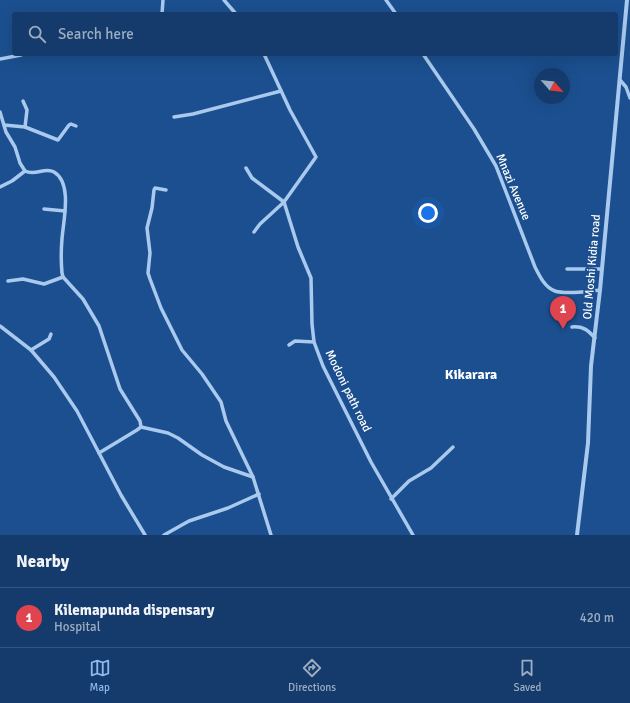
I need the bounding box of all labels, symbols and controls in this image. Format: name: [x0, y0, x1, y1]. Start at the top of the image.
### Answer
search box: [12, 12, 618, 56]
icon: search: [26, 23, 48, 45]
text: Search here: [58, 25, 134, 43]
north arrow: [534, 68, 570, 104]
street label: Mnazi Avenue: [492, 151, 534, 223]
your location: [418, 203, 438, 223]
street label: Old Moshi Kidia road: [580, 214, 604, 320]
pin: 1: [550, 296, 576, 329]
street label: Modoni path road: [322, 347, 374, 435]
district label: Kikarara: [445, 366, 497, 383]
text: Nearby: [16, 551, 69, 572]
text: Kilemapunda dispensary: [54, 601, 214, 619]
text: 1: [25, 610, 33, 626]
text: 420 m: [580, 610, 614, 626]
text: Hospital: [54, 619, 101, 635]
tab: Map: [89, 657, 111, 694]
tab: Directions: [288, 657, 336, 694]
tab: Saved: [514, 657, 541, 694]

